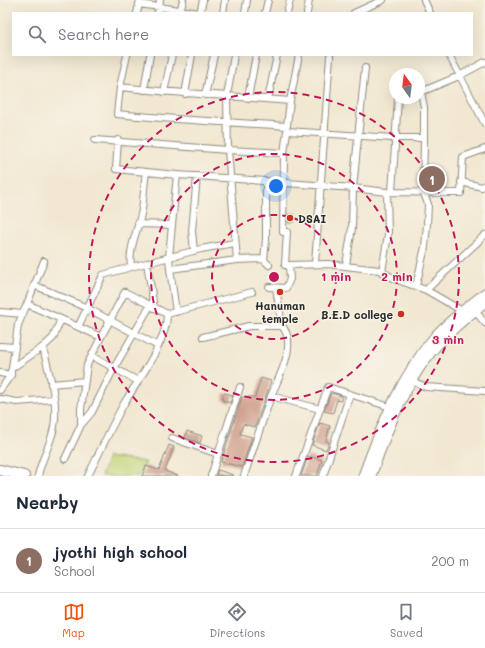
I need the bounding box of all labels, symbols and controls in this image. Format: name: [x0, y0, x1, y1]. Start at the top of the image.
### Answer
search box: [12, 12, 473, 56]
icon: search: [26, 23, 48, 45]
text: Search here: [58, 24, 149, 44]
north arrow: [389, 68, 425, 104]
pin: 1: [419, 164, 445, 194]
your location: [266, 176, 286, 196]
place label: DSAI: [298, 211, 326, 226]
marker: DSAI: [285, 213, 295, 223]
text: 1 min: [321, 268, 351, 284]
text: 2 min: [381, 268, 413, 284]
centre of rings: [267, 270, 281, 284]
marker: Hanuman temple: [275, 287, 285, 297]
place label: Hanuman temple: [255, 298, 305, 326]
place label: B.E.D college: [321, 307, 393, 322]
marker: B.E.D college: [396, 309, 406, 319]
text: 3 min: [432, 331, 464, 347]
text: Nearby: [16, 491, 78, 513]
text: jyothi high school: [54, 542, 187, 562]
text: 1: [26, 552, 32, 569]
text: 200 m: [431, 552, 469, 569]
text: School: [54, 562, 95, 579]
tab: Map: [62, 601, 85, 640]
tab: Directions: [209, 601, 265, 640]
tab: Saved: [390, 601, 423, 640]

